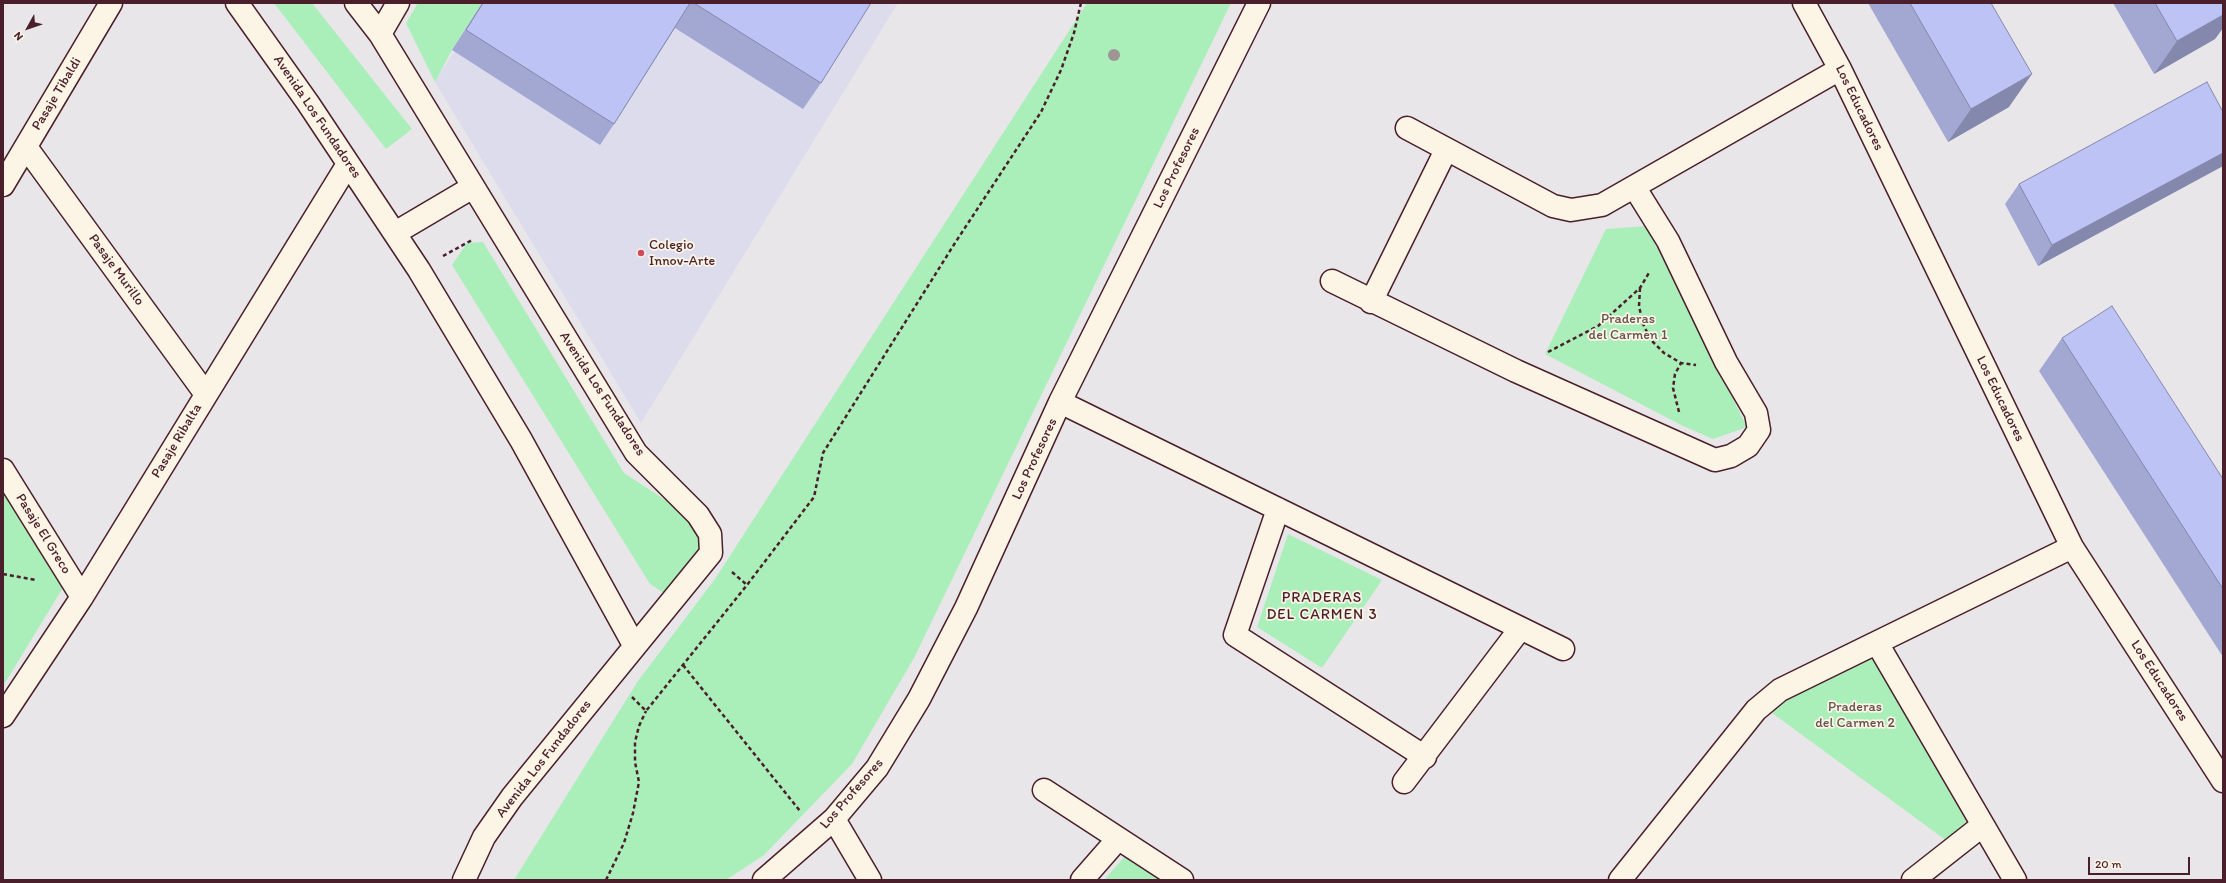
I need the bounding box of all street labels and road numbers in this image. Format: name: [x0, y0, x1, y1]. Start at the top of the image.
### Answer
street label: Avenida Los Fundadores: [270, 52, 364, 182]
street label: Pasaje Tibaldi: [29, 55, 85, 133]
street label: Los Educadores: [1831, 62, 1887, 154]
street label: Los Profesores: [1150, 125, 1204, 211]
street label: Pasaje Murillo: [84, 231, 148, 309]
street label: Avenida Los Fundadores: [555, 329, 649, 459]
street label: Los Educadores: [1972, 353, 2028, 445]
street label: Pasaje Ribalta: [148, 401, 206, 481]
street label: Los Profesores: [1009, 416, 1061, 502]
street label: Pasaje El Greco: [12, 491, 74, 577]
street label: Los Educadores: [2127, 637, 2191, 725]
street label: Avenida Los Fundadores: [493, 697, 595, 821]
street label: Los Profesores: [817, 755, 887, 833]

